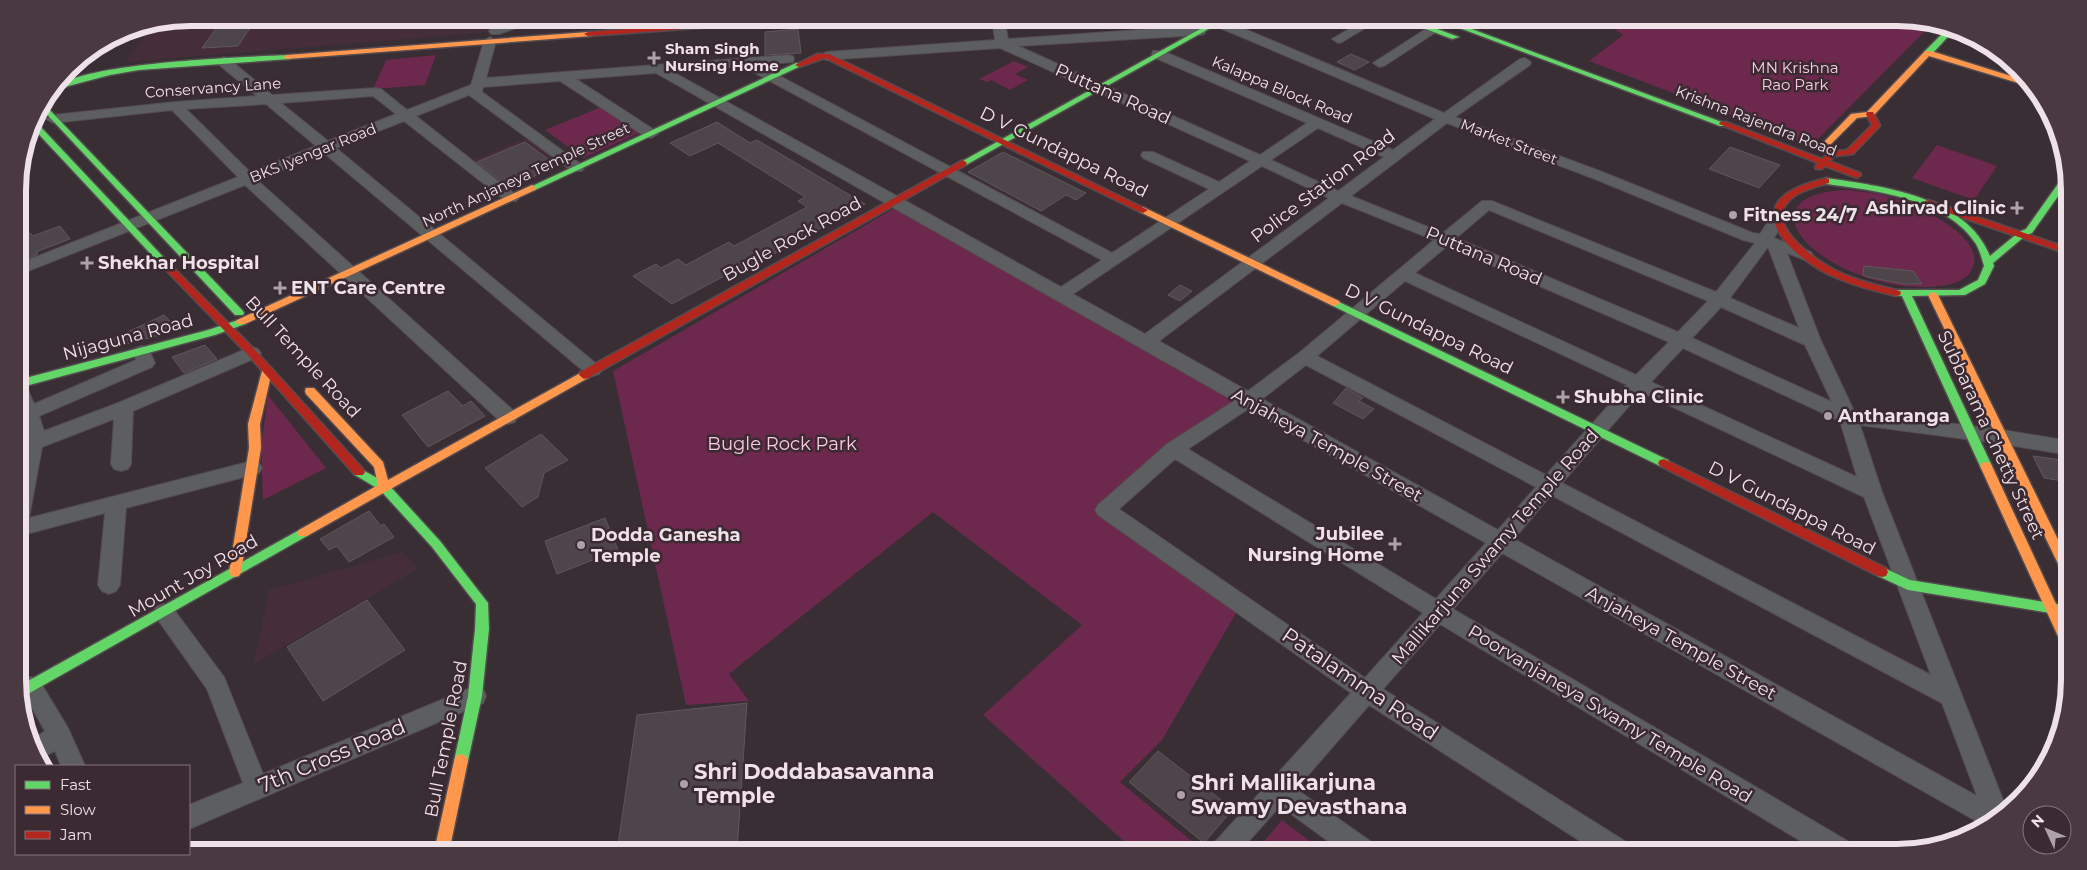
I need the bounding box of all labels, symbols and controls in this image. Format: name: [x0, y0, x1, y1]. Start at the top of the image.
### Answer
place label: Sham Singh Nursing Home: [665, 39, 779, 75]
marker: Sham Singh Nursing Home: [647, 51, 661, 65]
street label: Kalappa Block Road: [1209, 51, 1355, 128]
park label: MN Krishna Rao Park: [1751, 58, 1839, 94]
street label: Puttana Road: [1052, 59, 1174, 129]
street label: Conservancy Lane: [144, 73, 282, 102]
street label: Krishna Rajendra Road: [1673, 81, 1840, 160]
street label: D V Gundappa Road: [976, 102, 1152, 202]
street label: Market Street: [1458, 114, 1560, 169]
street label: BKS Iyengar Road: [247, 118, 379, 187]
street label: North Anjaneya Temple Street: [419, 118, 633, 231]
street label: Police Station Road: [1246, 124, 1400, 248]
street label: Bugle Rock Road: [719, 192, 865, 286]
place label: Ashirvad Clinic: [1864, 197, 2006, 219]
marker: Ashirvad Clinic: [2010, 201, 2024, 215]
place label: Fitness 24/7: [1743, 204, 1857, 226]
marker: Fitness 24/7: [1727, 209, 1739, 221]
street label: Puttana Road: [1423, 222, 1545, 290]
place label: Shekhar Hospital: [98, 252, 259, 274]
marker: Shekhar Hospital: [80, 256, 94, 270]
place label: ENT Care Centre: [291, 277, 445, 299]
street label: D V Gundappa Road: [1341, 279, 1517, 379]
marker: ENT Care Centre: [273, 281, 287, 295]
street label: Bull Temple Road: [241, 291, 365, 423]
street label: Nijaguna Road: [60, 309, 196, 365]
street label: Subbarama Chetty Street: [1933, 327, 2049, 543]
street label: Anjaheya Temple Street: [1228, 383, 1426, 507]
place label: Shubha Clinic: [1574, 386, 1704, 408]
marker: Shubha Clinic: [1556, 390, 1570, 404]
place label: Antharanga: [1837, 405, 1950, 427]
marker: Antharanga: [1822, 410, 1834, 422]
street label: Mallikarjuna Swamy Temple Road: [1387, 425, 1603, 669]
park label: Bugle Rock Park: [707, 433, 857, 455]
street label: D V Gundappa Road: [1705, 456, 1879, 560]
place label: Jubilee Nursing Home: [1248, 523, 1384, 566]
place label: Dodda Ganesha Temple: [591, 524, 741, 567]
street label: Mount Joy Road: [124, 530, 262, 622]
marker: Jubilee Nursing Home: [1388, 537, 1402, 551]
marker: Dodda Ganesha Temple: [575, 539, 587, 551]
street label: Anjaheya Temple Street: [1582, 581, 1780, 705]
street label: Poorvanjaneya Swamy Temple Road: [1464, 620, 1756, 808]
street label: Patalamma Road: [1277, 622, 1443, 745]
street label: Bull Temple Road: [420, 659, 472, 819]
street label: 7th Cross Road: [254, 713, 409, 798]
place label: Shri Doddabasavanna Temple: [694, 759, 934, 808]
legend: [15, 765, 190, 855]
place label: Shri Mallikarjuna Swamy Devasthana: [1191, 770, 1407, 819]
text: Fast: [60, 775, 91, 794]
marker: Shri Doddabasavanna Temple: [678, 778, 690, 790]
marker: Shri Mallikarjuna Swamy Devasthana: [1175, 789, 1187, 801]
text: Slow: [60, 800, 96, 819]
north arrow: [2022, 805, 2072, 855]
text: N: [2027, 811, 2048, 831]
text: Jam: [59, 825, 92, 844]

